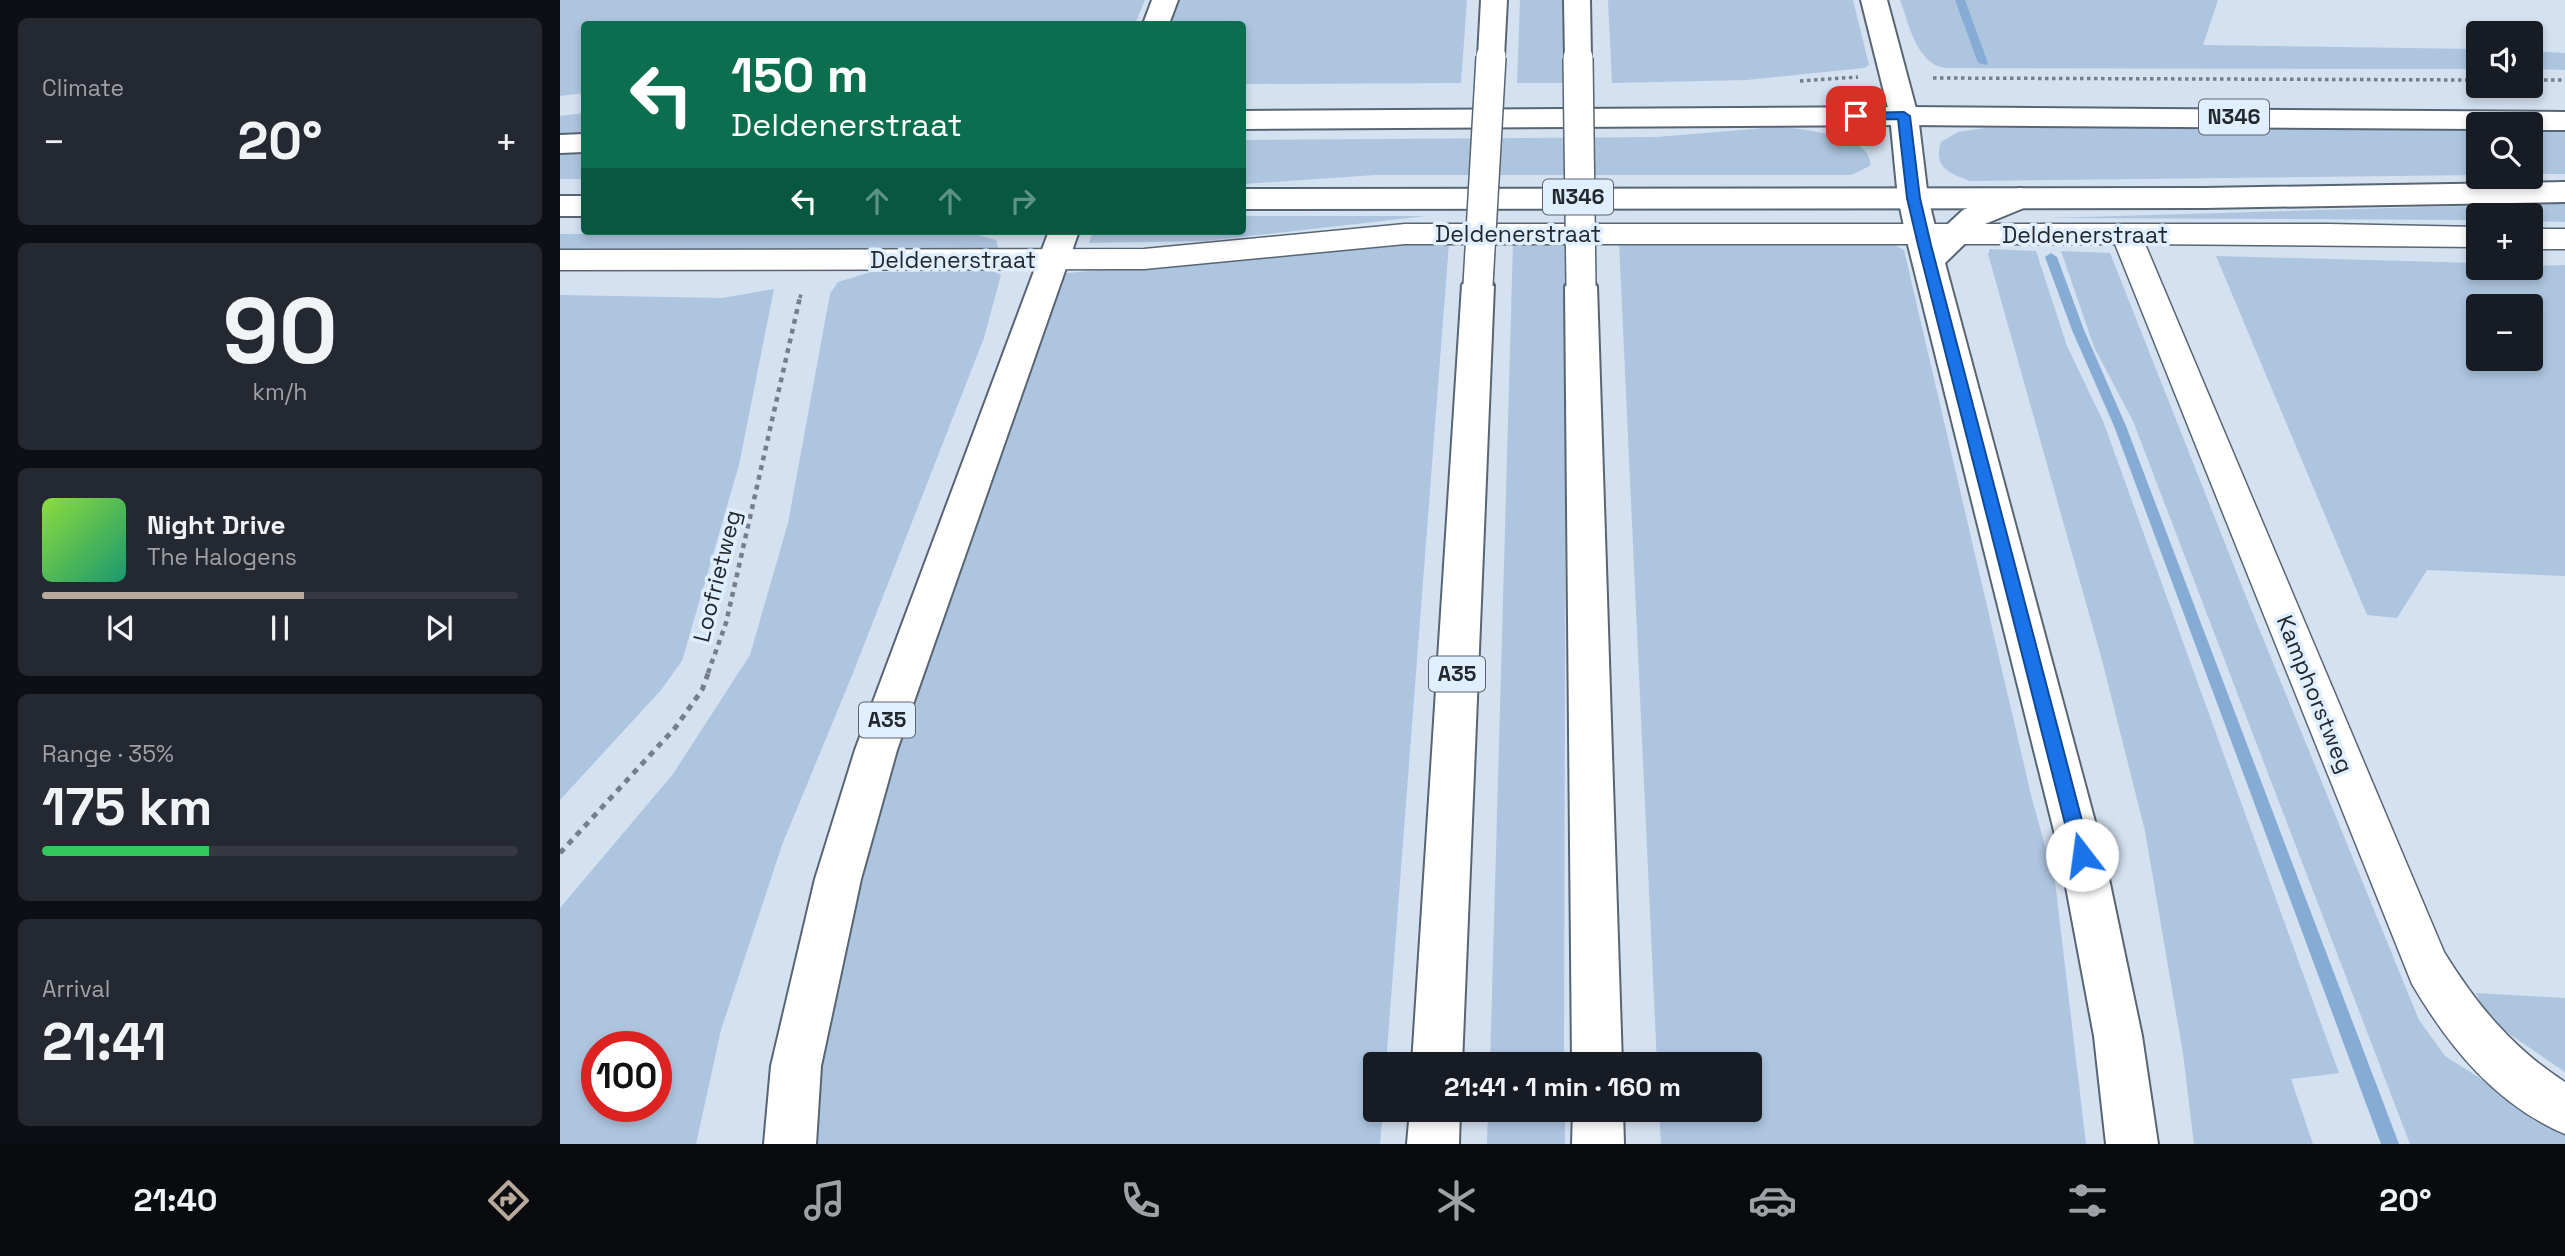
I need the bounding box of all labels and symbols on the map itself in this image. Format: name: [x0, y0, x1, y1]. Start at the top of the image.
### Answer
pin: [1826, 86, 1886, 146]
road number: N346: [2199, 100, 2269, 134]
road number: N346: [1543, 180, 1613, 214]
street label: Deldenerstraat: [1435, 219, 1601, 249]
street label: Deldenerstraat: [2002, 220, 2168, 250]
street label: Deldenerstraat: [870, 245, 1036, 275]
street label: Loofrietweg: [686, 507, 748, 645]
street label: Kamphorstweg: [2270, 611, 2360, 777]
road number: A35: [1429, 656, 1485, 692]
road number: A35: [859, 702, 915, 738]
position arrow: [2045, 818, 2119, 892]
speed limit sign: 100: [581, 1031, 672, 1122]

